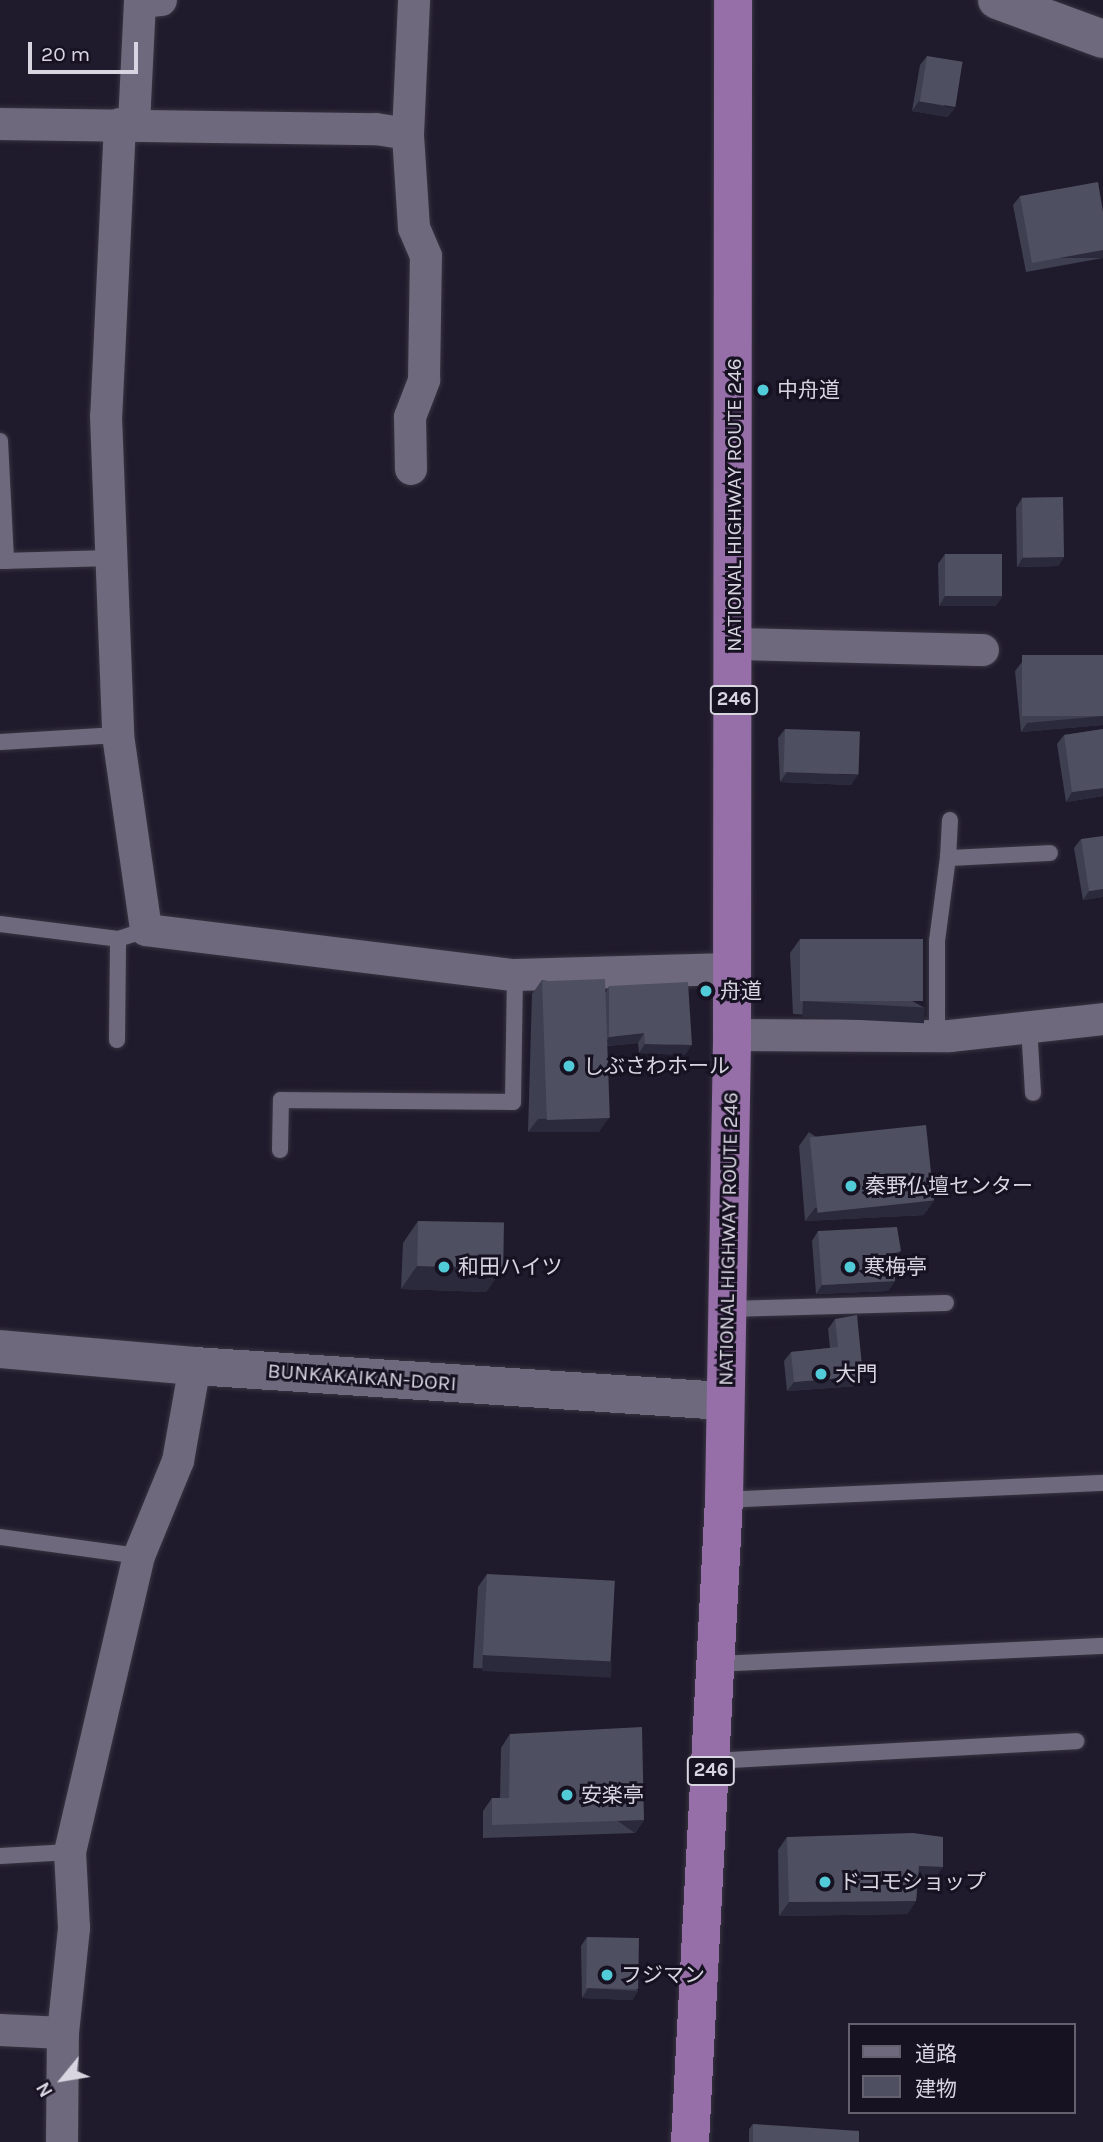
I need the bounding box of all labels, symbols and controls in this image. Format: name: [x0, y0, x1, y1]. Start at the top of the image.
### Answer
scale bar: [32, 28, 142, 72]
text: 20 m: [41, 42, 90, 66]
street label: NATIONAL HIGHWAY ROUTE 246: [721, 358, 747, 652]
place label: 中舟道: [777, 377, 840, 403]
marker: 中舟道: [755, 382, 771, 398]
road number: 246: [710, 684, 758, 716]
place label: 舟道: [720, 978, 762, 1004]
marker: 舟道: [698, 983, 714, 999]
place label: しぶさわホール: [583, 1053, 730, 1079]
marker: しぶさわホール: [561, 1058, 577, 1074]
street label: NATIONAL HIGHWAY ROUTE 246: [713, 1092, 743, 1386]
place label: 秦野仏壇センター: [865, 1173, 1033, 1199]
marker: 秦野仏壇センター: [843, 1178, 859, 1194]
place label: 和田ハイツ: [458, 1254, 563, 1280]
place label: 寒梅亭: [864, 1254, 927, 1280]
marker: 和田ハイツ: [436, 1259, 452, 1275]
marker: 寒梅亭: [842, 1259, 858, 1275]
street label: BUNKAKAIKAN-DORI: [267, 1358, 457, 1396]
place label: 大門: [835, 1361, 877, 1387]
marker: 大門: [813, 1366, 829, 1382]
road number: 246: [686, 1756, 736, 1786]
place label: 安楽亭: [581, 1782, 644, 1808]
marker: 安楽亭: [559, 1787, 575, 1803]
place label: ドコモショップ: [839, 1869, 986, 1895]
marker: ドコモショップ: [817, 1874, 833, 1890]
place label: フジマン: [621, 1962, 705, 1988]
marker: フジマン: [599, 1967, 615, 1983]
legend: [848, 2023, 1075, 2114]
text: 道路: [915, 2042, 957, 2066]
north arrow: [28, 2044, 98, 2114]
text: 建物: [915, 2077, 957, 2101]
text: N: [32, 2078, 58, 2101]

